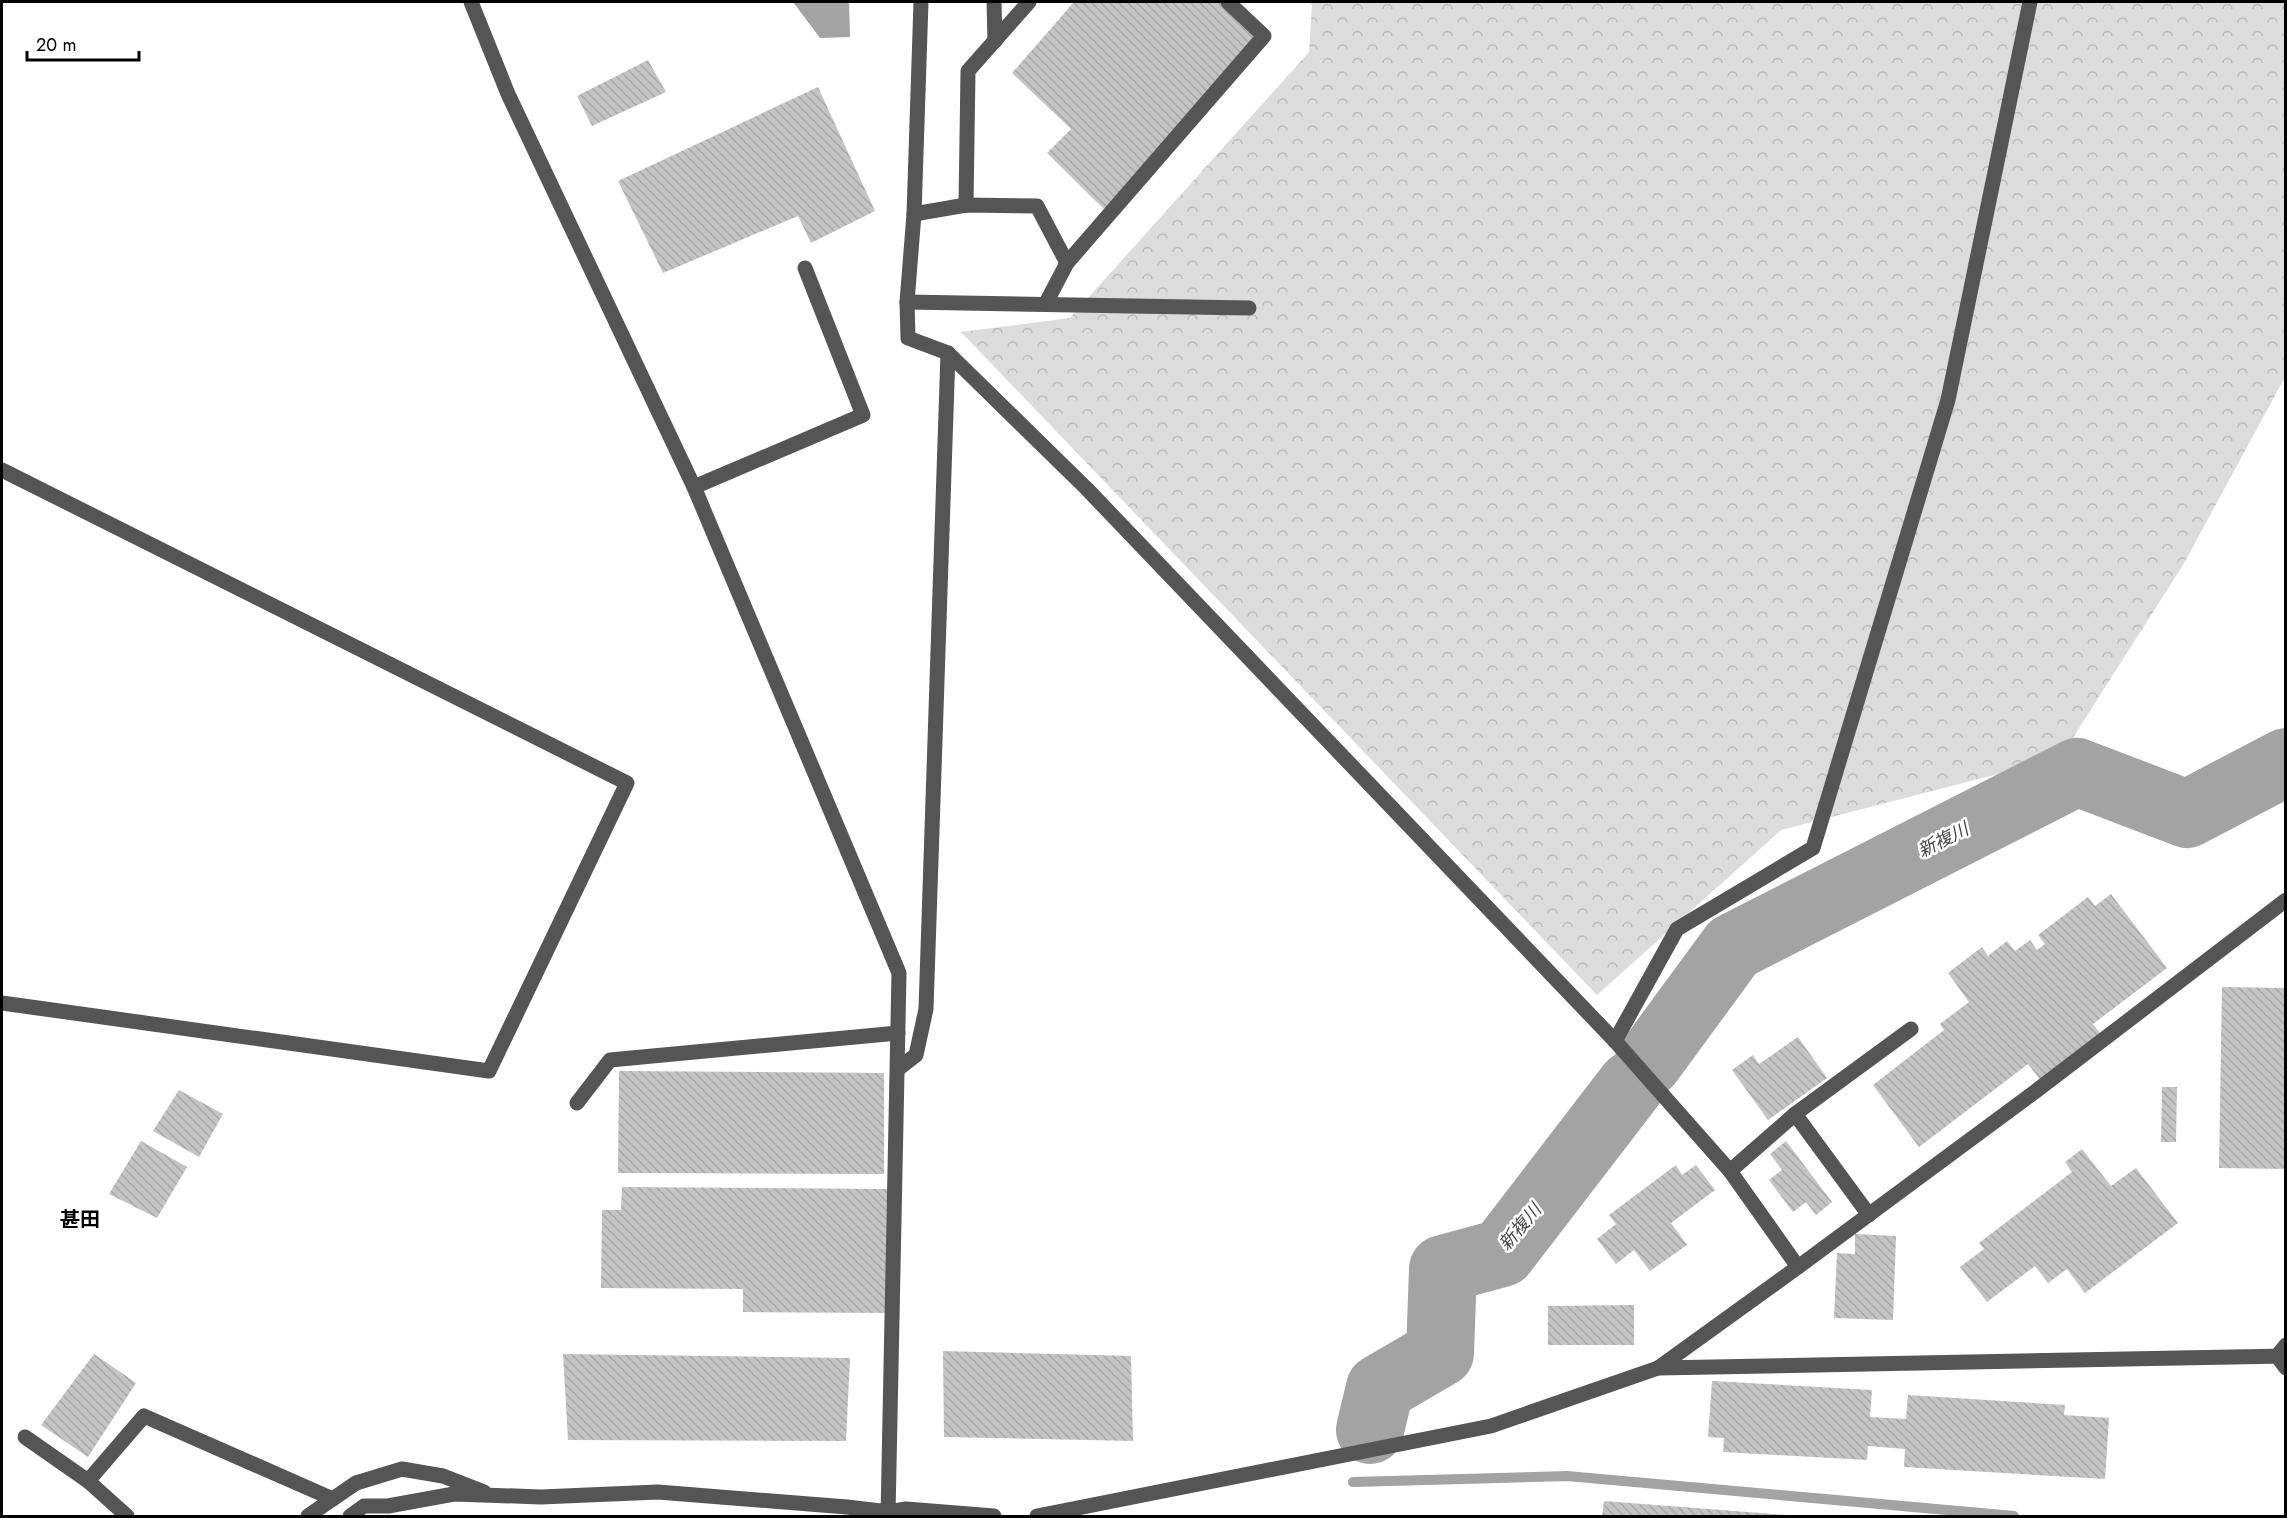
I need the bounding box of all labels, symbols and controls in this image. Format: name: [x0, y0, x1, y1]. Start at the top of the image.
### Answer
scale bar: [27, 24, 140, 62]
text: 20 m: [36, 32, 76, 58]
water label: 新複川: [1913, 815, 1975, 864]
water label: 新複川: [1493, 1196, 1549, 1256]
district label: 甚田: [60, 1205, 100, 1234]

